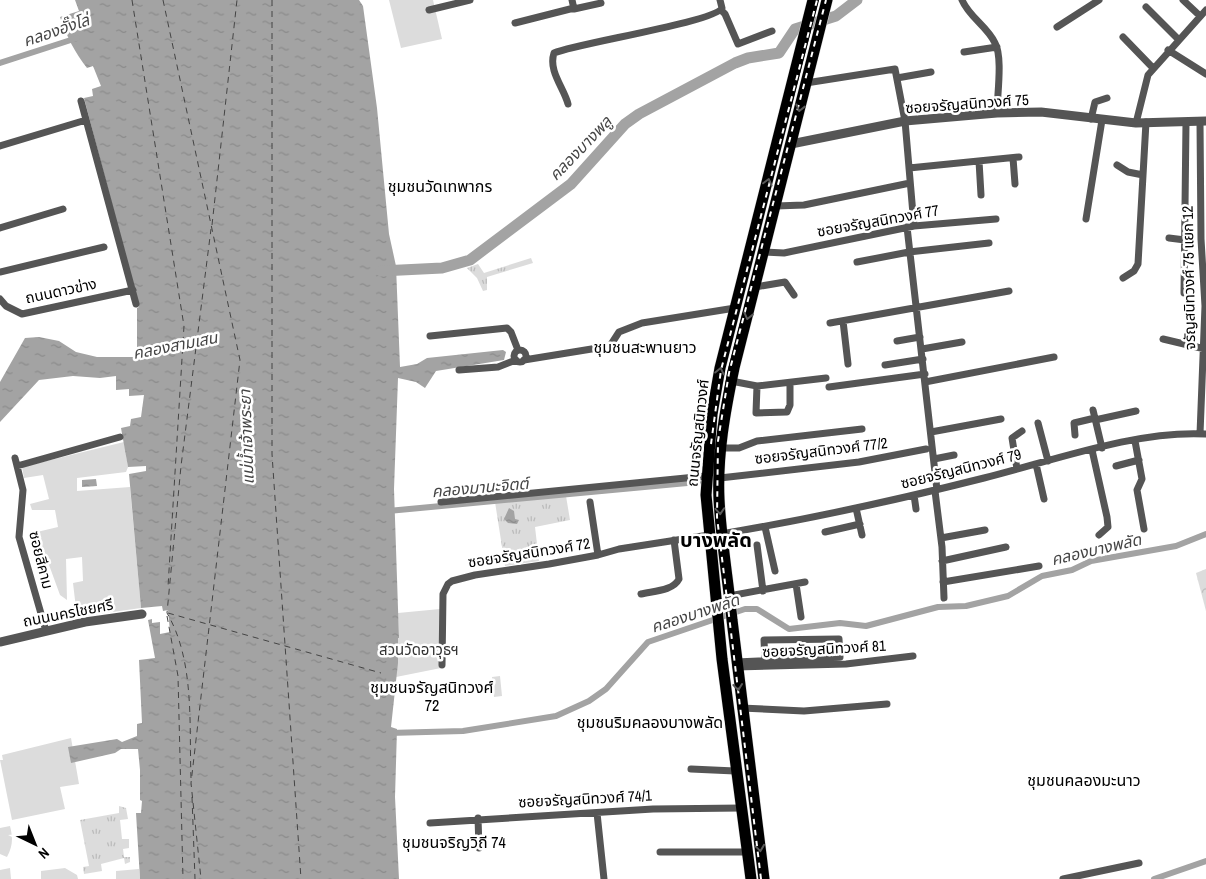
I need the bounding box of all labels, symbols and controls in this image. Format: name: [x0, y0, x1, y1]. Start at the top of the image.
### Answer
water label: คลองอั๊งโล่: [20, 8, 94, 52]
street label: ซอยจรัญสนิทวงศ์ 75: [905, 89, 1030, 118]
one-way arrow: [795, 103, 806, 112]
water label: คลองบางพลู: [544, 110, 617, 185]
district label: ชุมชนวัดเทพากร: [388, 175, 492, 197]
one-way arrow: [763, 179, 773, 187]
street label: ซอยจรัญสนิทวงศ์ 77: [815, 199, 941, 242]
street label: จรัญสนิทวงศ์ 75 แยก 12: [1177, 206, 1200, 350]
street label: ถนนดาวข่าง: [23, 273, 99, 308]
one-way arrow: [743, 312, 753, 320]
water label: คลองสามเสน: [131, 326, 220, 364]
district label: ชุมชนสะพานยาว: [593, 336, 697, 358]
one-way arrow: [714, 367, 724, 376]
street label: ถนนจรัญสนิทวงศ์: [681, 378, 714, 488]
water label: แม่น้ำเจ้าพระยา: [233, 388, 259, 485]
street label: ซอยจรัญสนิทวงศ์ 77/2: [753, 432, 889, 469]
street label: ซอยจรัญสนิทวงศ์ 79: [898, 443, 1024, 494]
water label: คลองมานะจิตต์: [431, 472, 532, 502]
one-way arrow: [714, 507, 725, 515]
district label: บางพลัด: [680, 526, 752, 553]
water label: คลองบางพลัด: [1049, 528, 1144, 570]
street label: ซอยสีคาม: [24, 529, 59, 591]
street label: ซอยจรัญสนิทวงศ์ 72: [466, 532, 592, 573]
water label: คลองบางพลัด: [648, 588, 743, 638]
street label: ถนนนครไชยศรี: [21, 593, 115, 632]
street label: ซอยจรัญสนิทวงศ์ 81: [762, 635, 886, 662]
park label: สวนวัดอาวุธฯ: [379, 639, 459, 660]
district label: ชุมชนจรัญสนิทวงศ์ 72: [370, 676, 494, 716]
one-way arrow: [732, 683, 743, 691]
district label: ชุมชนริมคลองบางพลัด: [577, 711, 723, 733]
district label: ชุมชนคลองมะนาว: [1027, 769, 1141, 791]
street label: ซอยจรัญสนิทวงศ์ 74/1: [518, 785, 653, 812]
north arrow: [10, 819, 60, 869]
district label: ชุมชนจริญวิถี 74: [402, 831, 506, 853]
text: N: [35, 844, 53, 863]
one-way arrow: [754, 844, 765, 852]

